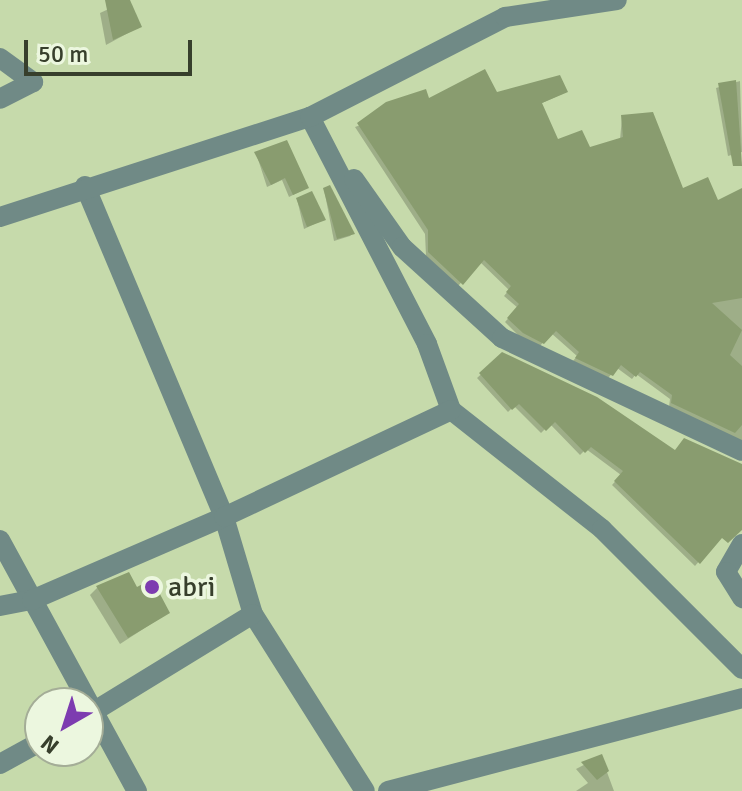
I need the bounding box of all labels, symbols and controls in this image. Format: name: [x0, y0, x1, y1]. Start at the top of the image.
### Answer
scale bar: [28, 24, 196, 74]
text: 50 m: [38, 39, 88, 69]
place label: abri: [168, 570, 215, 604]
marker: abri: [143, 578, 161, 596]
north arrow: [24, 687, 104, 767]
text: N: [35, 729, 64, 760]

